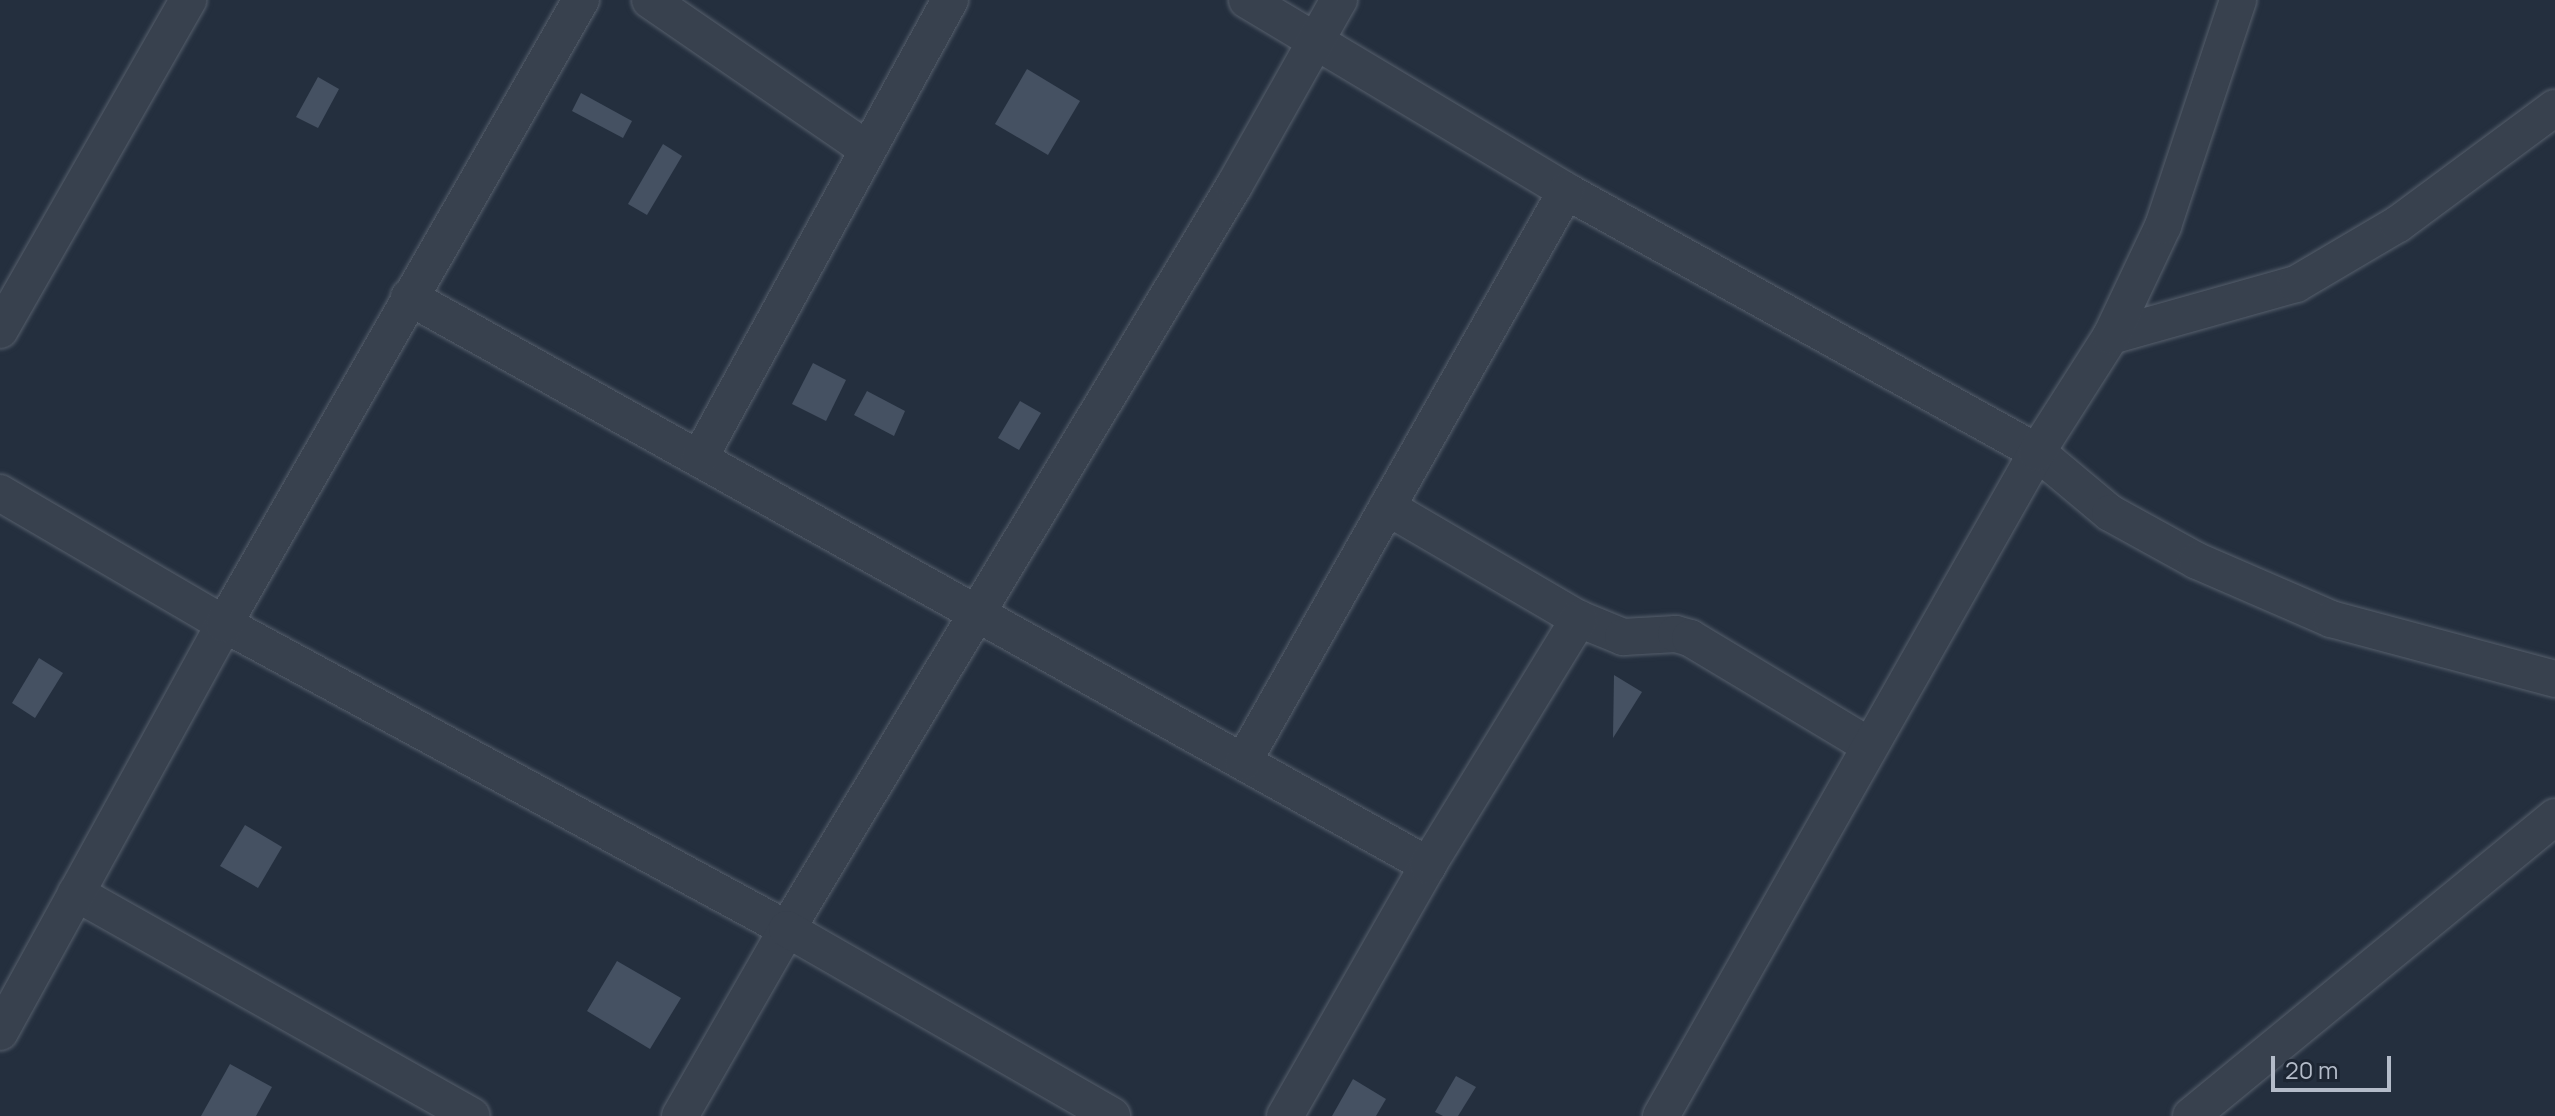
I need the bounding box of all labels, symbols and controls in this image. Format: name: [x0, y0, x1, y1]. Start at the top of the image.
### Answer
scale bar: [2275, 1040, 2395, 1090]
text: 20 m: [2285, 1053, 2338, 1086]

